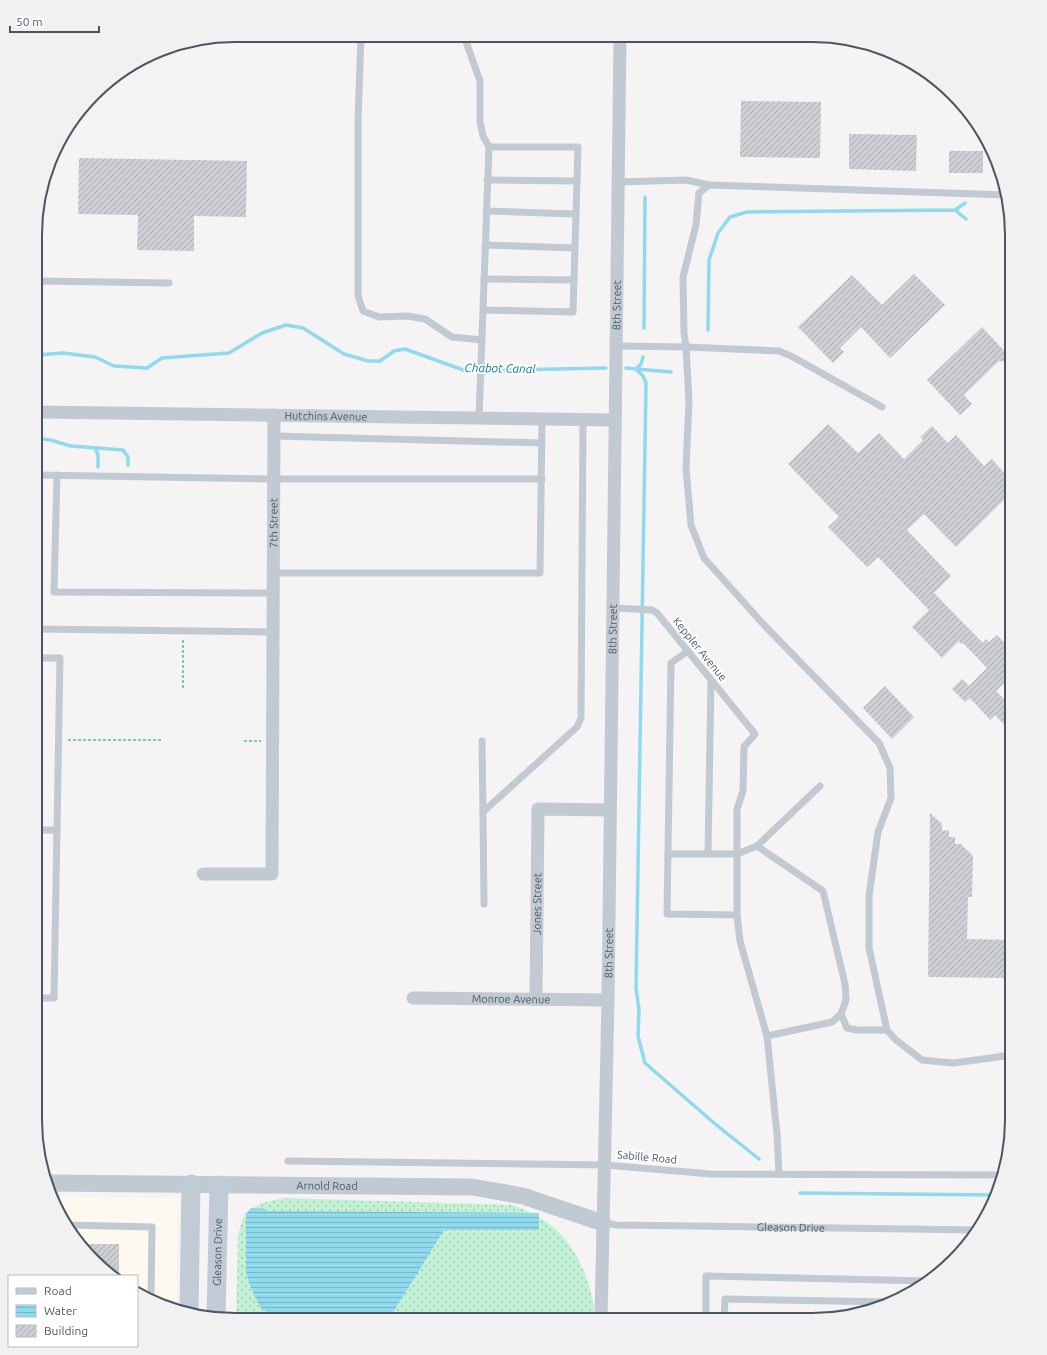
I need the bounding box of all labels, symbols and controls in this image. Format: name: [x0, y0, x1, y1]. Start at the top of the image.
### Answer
scale bar: [10, 8, 99, 34]
text: 50 m: [16, 15, 43, 28]
street label: 8th Street: [610, 279, 623, 330]
water label: Chabot Canal: [464, 361, 536, 375]
street label: Hutchins Avenue: [284, 409, 368, 423]
street label: 7th Street: [267, 497, 280, 548]
street label: 8th Street: [606, 603, 619, 654]
street label: Keppler Avenue: [671, 615, 729, 683]
street label: Jones Street: [531, 872, 543, 935]
street label: 8th Street: [602, 927, 615, 978]
street label: Monroe Avenue: [472, 993, 550, 1005]
street label: Sabille Road: [616, 1148, 678, 1166]
street label: Arnold Road: [296, 1179, 358, 1192]
street label: Gleason Drive: [211, 1218, 224, 1286]
street label: Gleason Drive: [757, 1221, 825, 1234]
legend: [8, 1275, 138, 1347]
text: Road: [44, 1284, 72, 1297]
text: Water: [44, 1304, 77, 1317]
text: Building: [44, 1324, 88, 1337]

